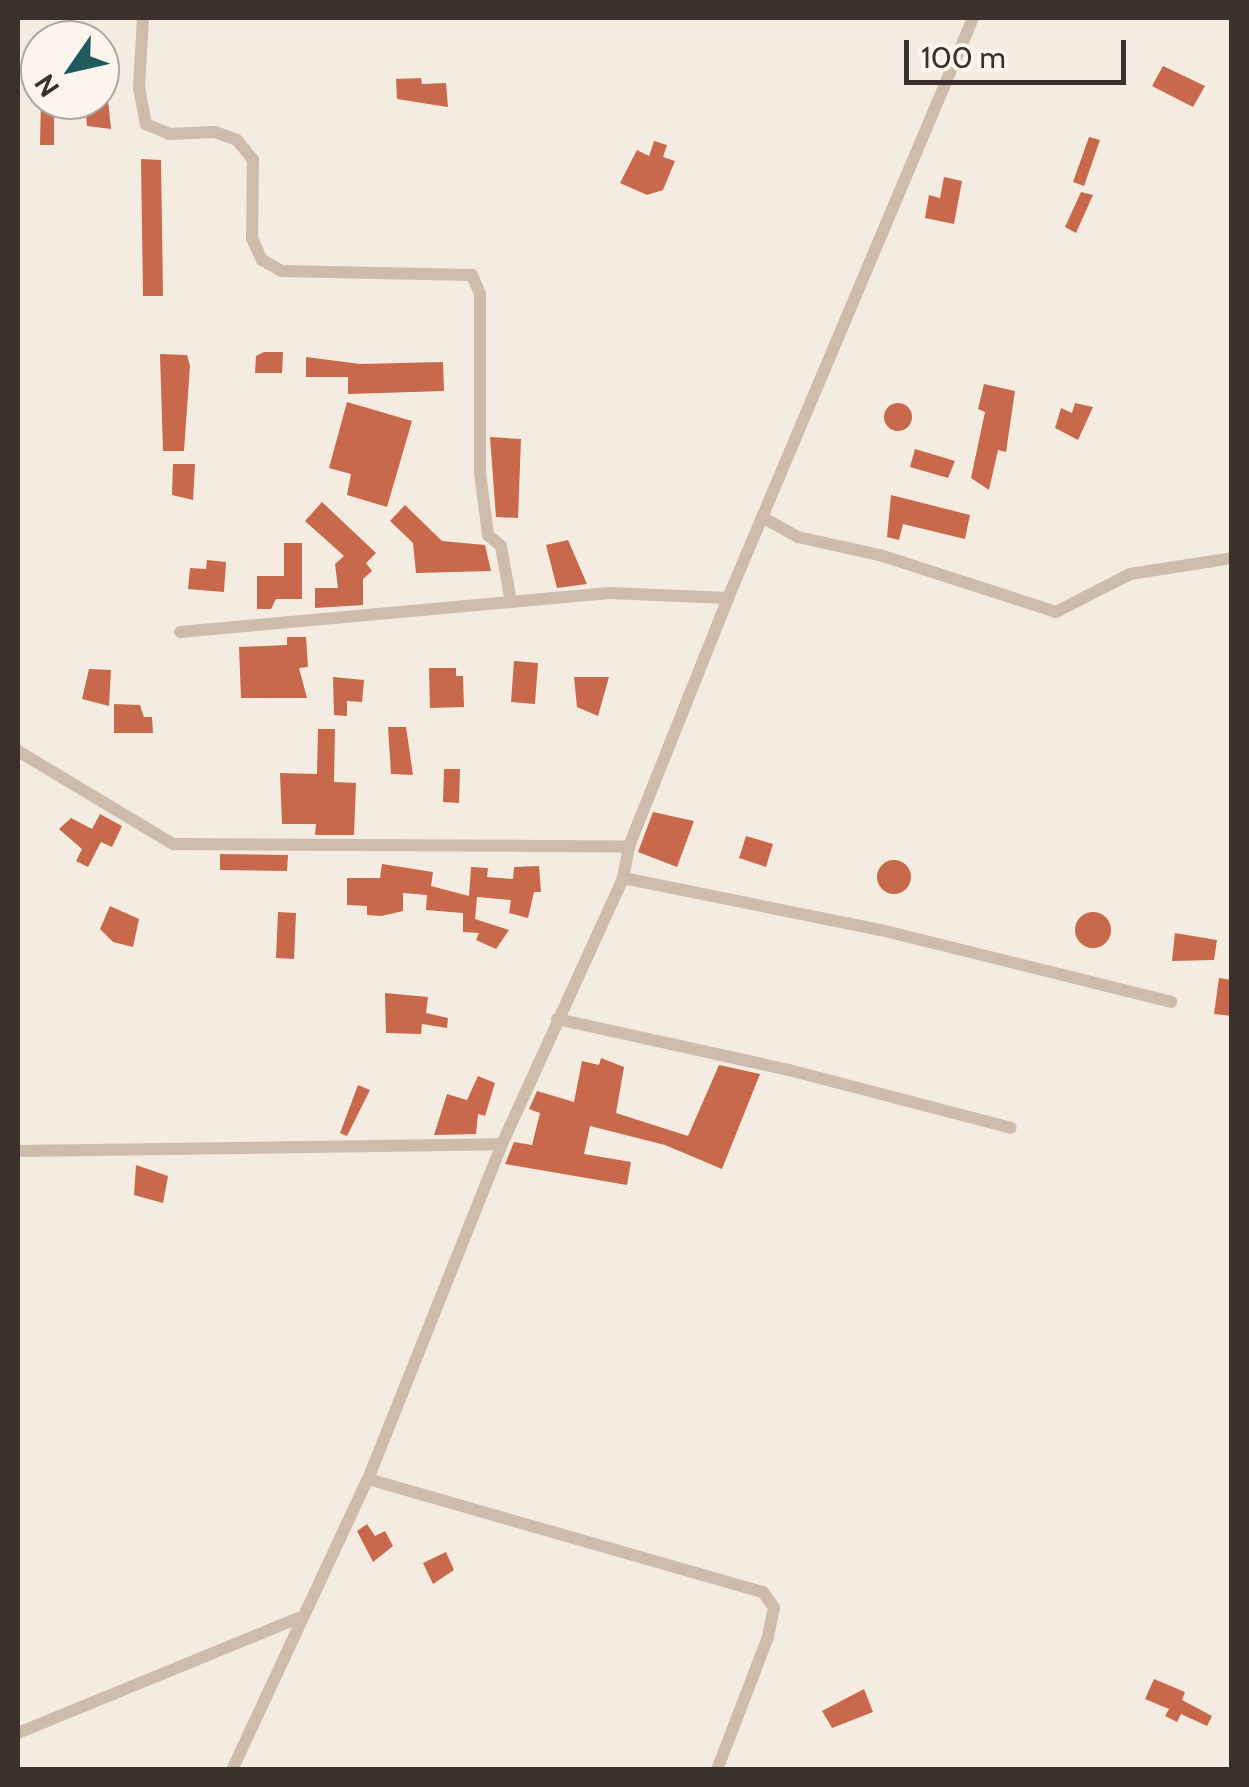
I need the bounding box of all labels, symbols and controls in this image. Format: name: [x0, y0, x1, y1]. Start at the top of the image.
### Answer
north arrow: [20, 20, 120, 120]
scale bar: [909, 20, 1132, 82]
text: 100 m: [921, 39, 1006, 76]
text: N: [27, 68, 66, 103]

